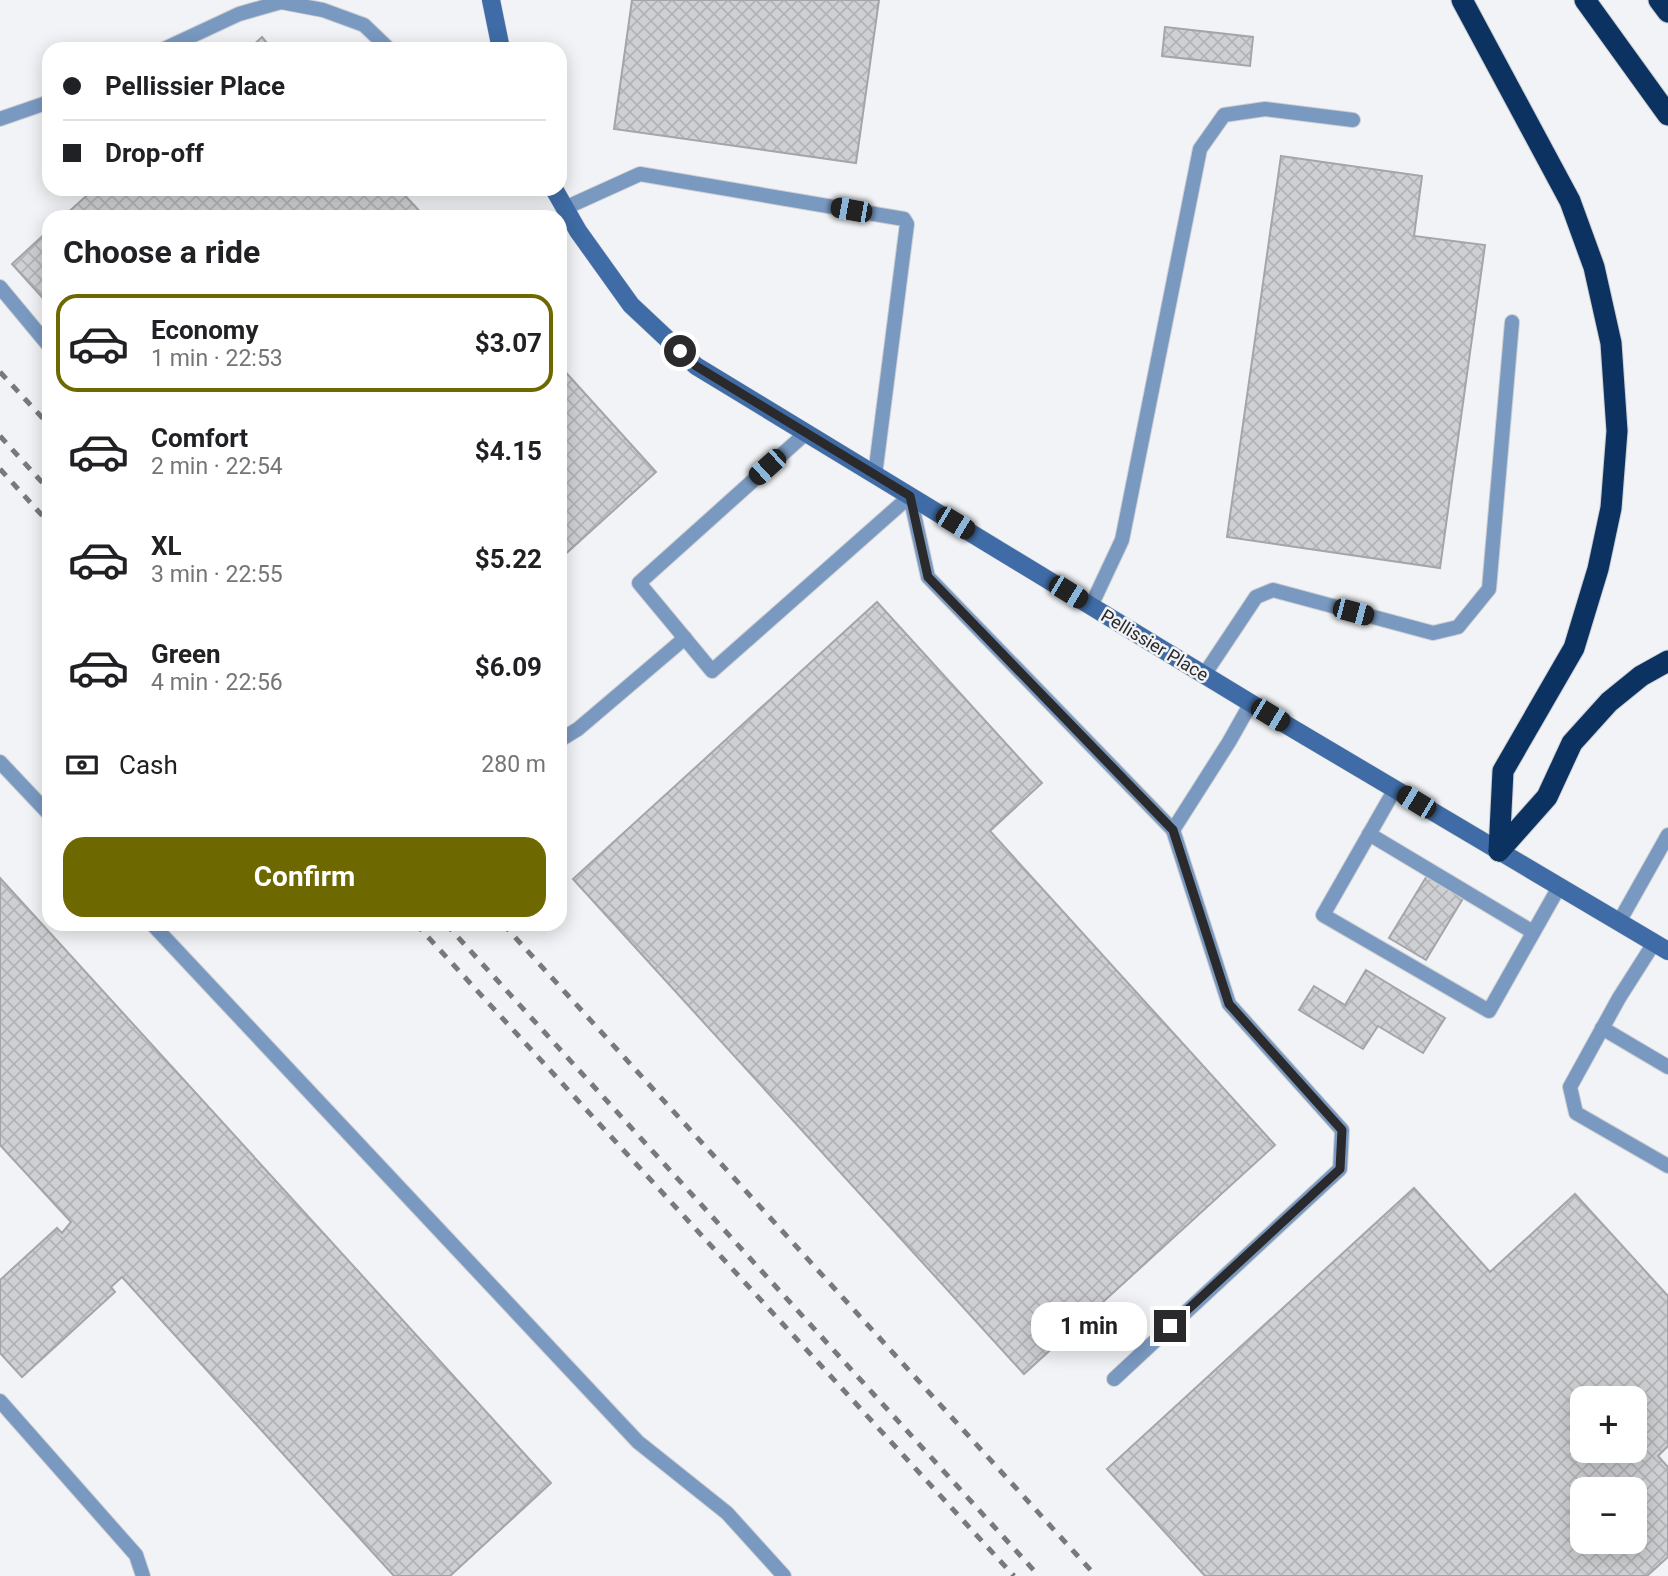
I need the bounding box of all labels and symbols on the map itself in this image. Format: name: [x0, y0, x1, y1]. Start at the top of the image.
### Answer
car: [829, 196, 874, 224]
route start: [664, 335, 696, 367]
car: [745, 445, 790, 489]
car: [932, 503, 979, 543]
car: [1045, 572, 1092, 612]
car: [1330, 596, 1377, 628]
street label: Pellissier Place: [1098, 605, 1212, 685]
car: [1247, 695, 1294, 735]
car: [1393, 782, 1440, 822]
callout: 1 min: [1030, 1302, 1146, 1350]
route end: [1154, 1310, 1186, 1342]

